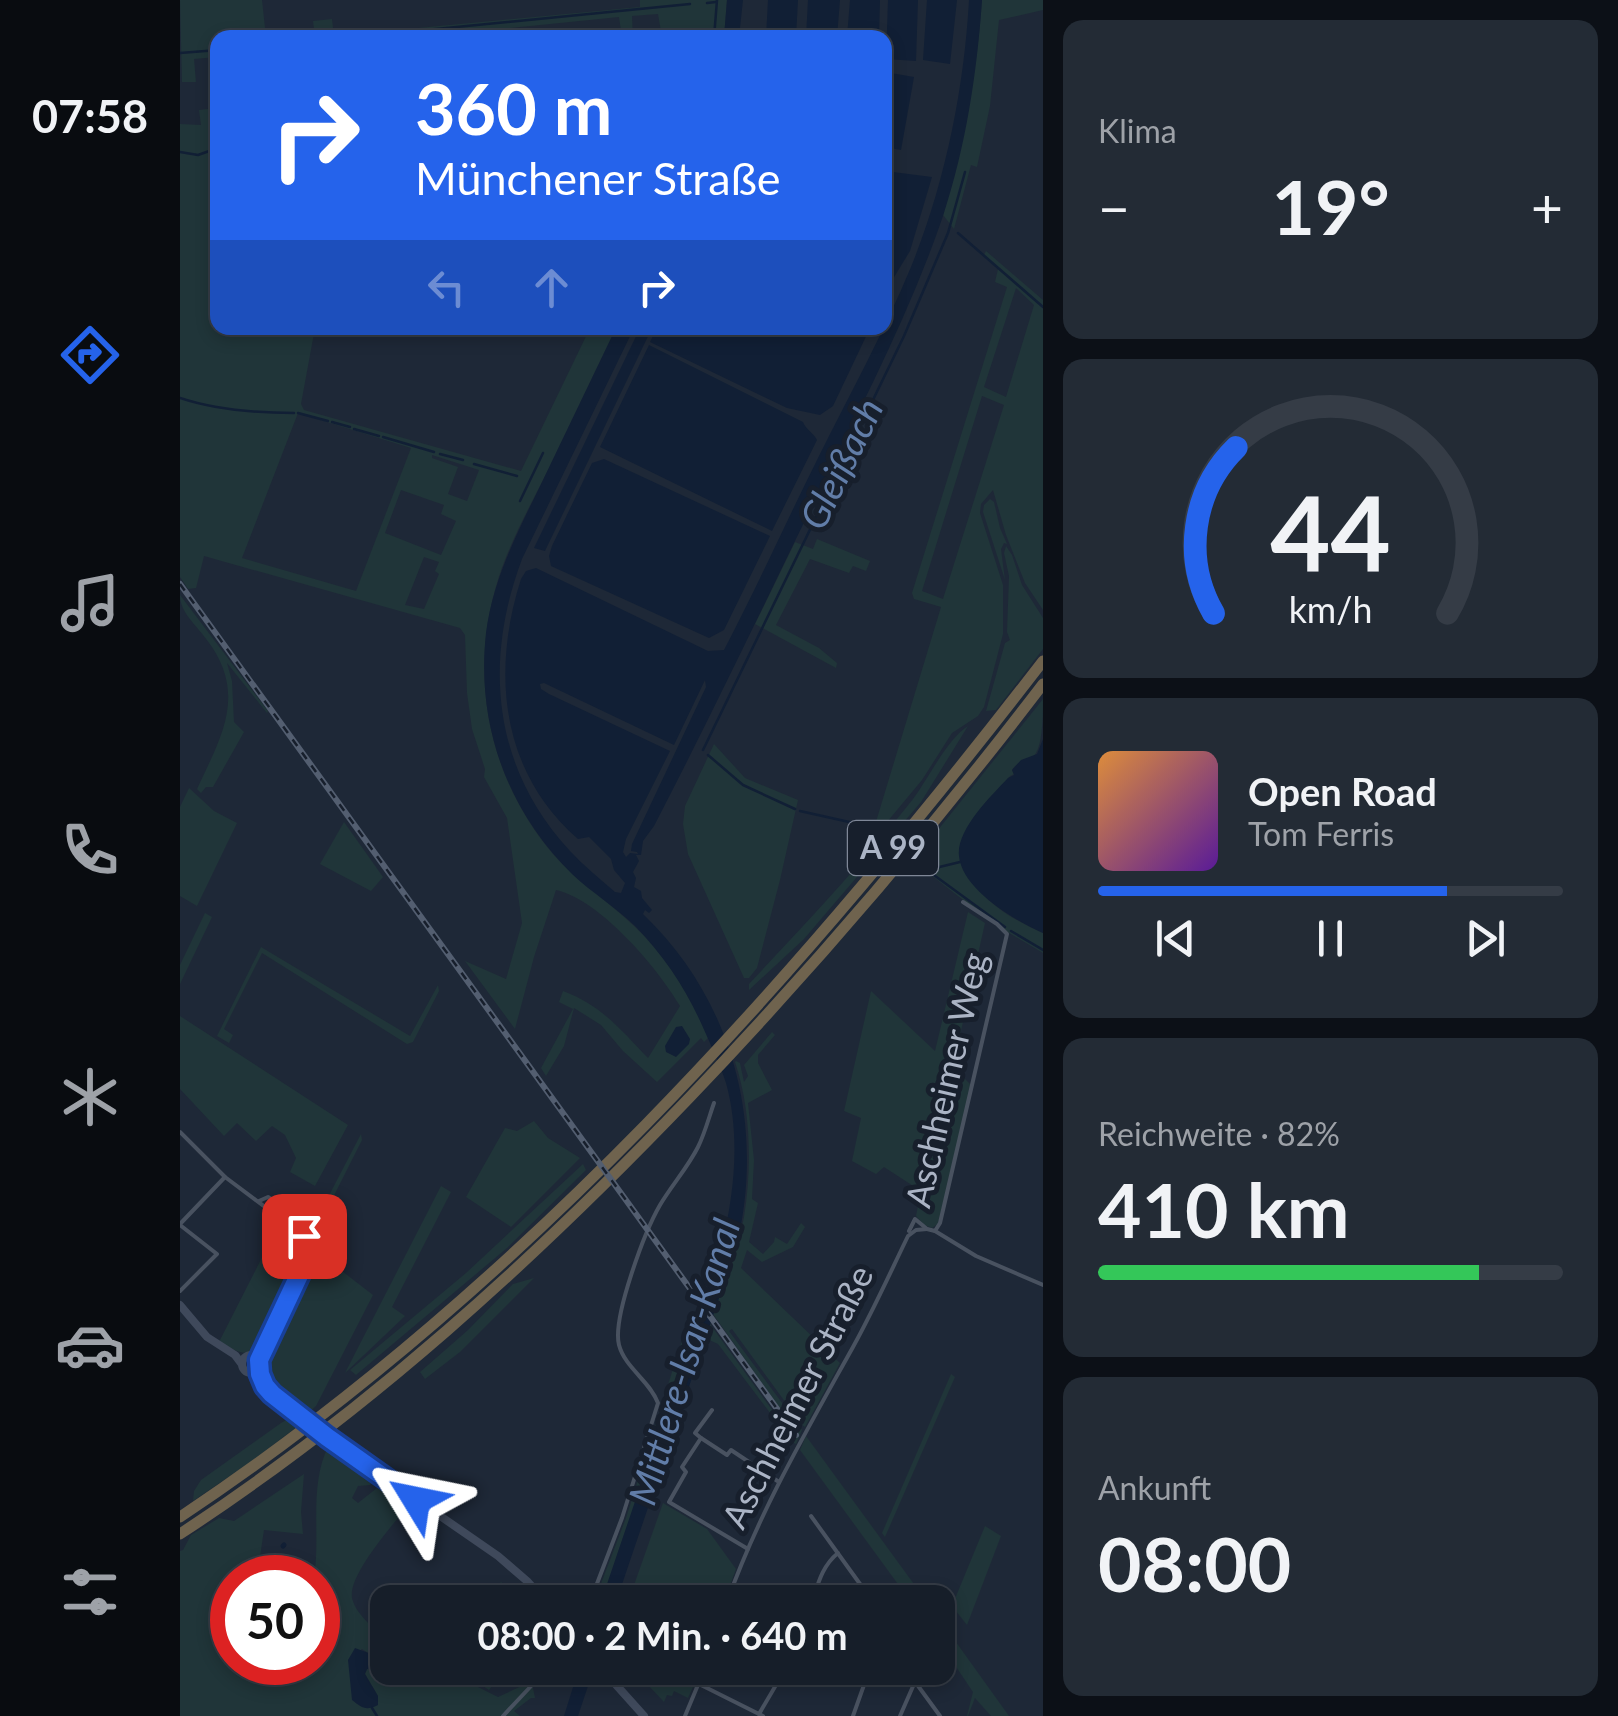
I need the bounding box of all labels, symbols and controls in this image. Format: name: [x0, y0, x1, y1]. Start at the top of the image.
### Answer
text: 360 m: [415, 66, 612, 150]
icon: right: [250, 70, 380, 200]
text: 07:58: [32, 89, 148, 143]
text: Klima: [1098, 111, 1177, 150]
text: Münchener Straße: [415, 151, 781, 205]
text: 19°: [1271, 161, 1390, 251]
text: −: [1098, 174, 1130, 240]
text: +: [1531, 174, 1563, 240]
icon: left: [419, 260, 474, 315]
icon: ahead: [524, 260, 579, 315]
icon: right: [629, 260, 684, 315]
icon: directions: [55, 320, 125, 390]
water label: Gleißach: [789, 390, 892, 536]
text: 44: [1270, 468, 1391, 593]
icon: music: [55, 568, 125, 638]
text: km/h: [1289, 588, 1372, 631]
text: Open Road: [1248, 768, 1437, 814]
text: Tom Ferris: [1248, 814, 1394, 853]
icon: phone: [55, 815, 125, 885]
road number: A 99: [848, 821, 938, 875]
icon: previous: [1148, 911, 1203, 966]
icon: pause: [1303, 911, 1358, 966]
icon: next: [1458, 911, 1513, 966]
street label: Aschheimer Weg: [895, 948, 995, 1211]
icon: climate: [55, 1062, 125, 1132]
text: Reichweite · 82%: [1098, 1114, 1340, 1153]
text: 410 km: [1098, 1164, 1350, 1254]
pin: [262, 1194, 347, 1279]
icon: arrive: [277, 1209, 332, 1264]
water label: Mittlere-Isar-Kanal: [618, 1213, 748, 1510]
street label: Aschheimer Straße: [712, 1258, 881, 1534]
icon: car: [55, 1310, 125, 1380]
position arrow: [364, 1448, 468, 1552]
text: Ankunft: [1098, 1468, 1211, 1507]
text: 08:00: [1098, 1518, 1291, 1608]
speed limit sign: 50: [210, 1555, 340, 1685]
icon: filters: [55, 1557, 125, 1627]
text: 08:00 · 2 Min. · 640 m: [478, 1612, 847, 1658]

